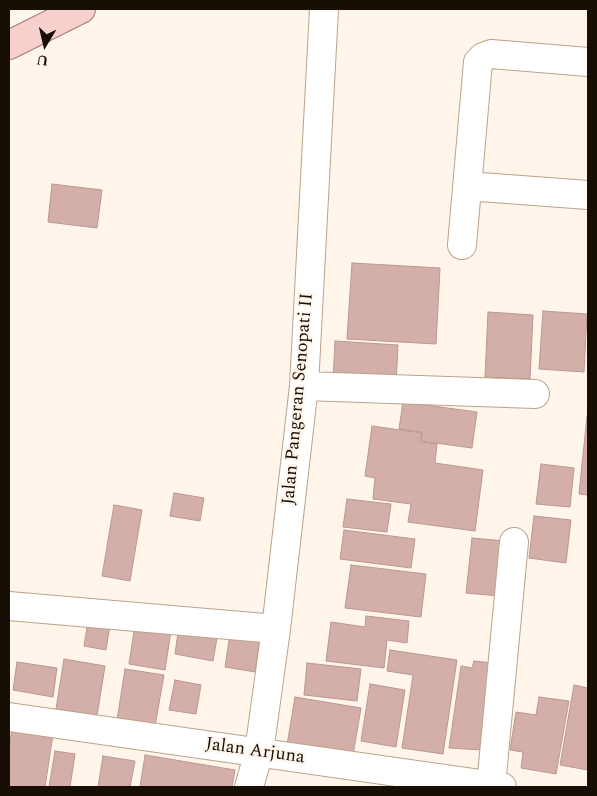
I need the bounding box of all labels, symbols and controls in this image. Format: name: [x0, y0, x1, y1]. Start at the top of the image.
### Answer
north arrow: [20, 20, 70, 70]
text: U: [35, 49, 50, 72]
street label: Jalan Pangeran Senopati II: [279, 292, 319, 506]
street label: Jalan Arjuna: [204, 734, 306, 770]

